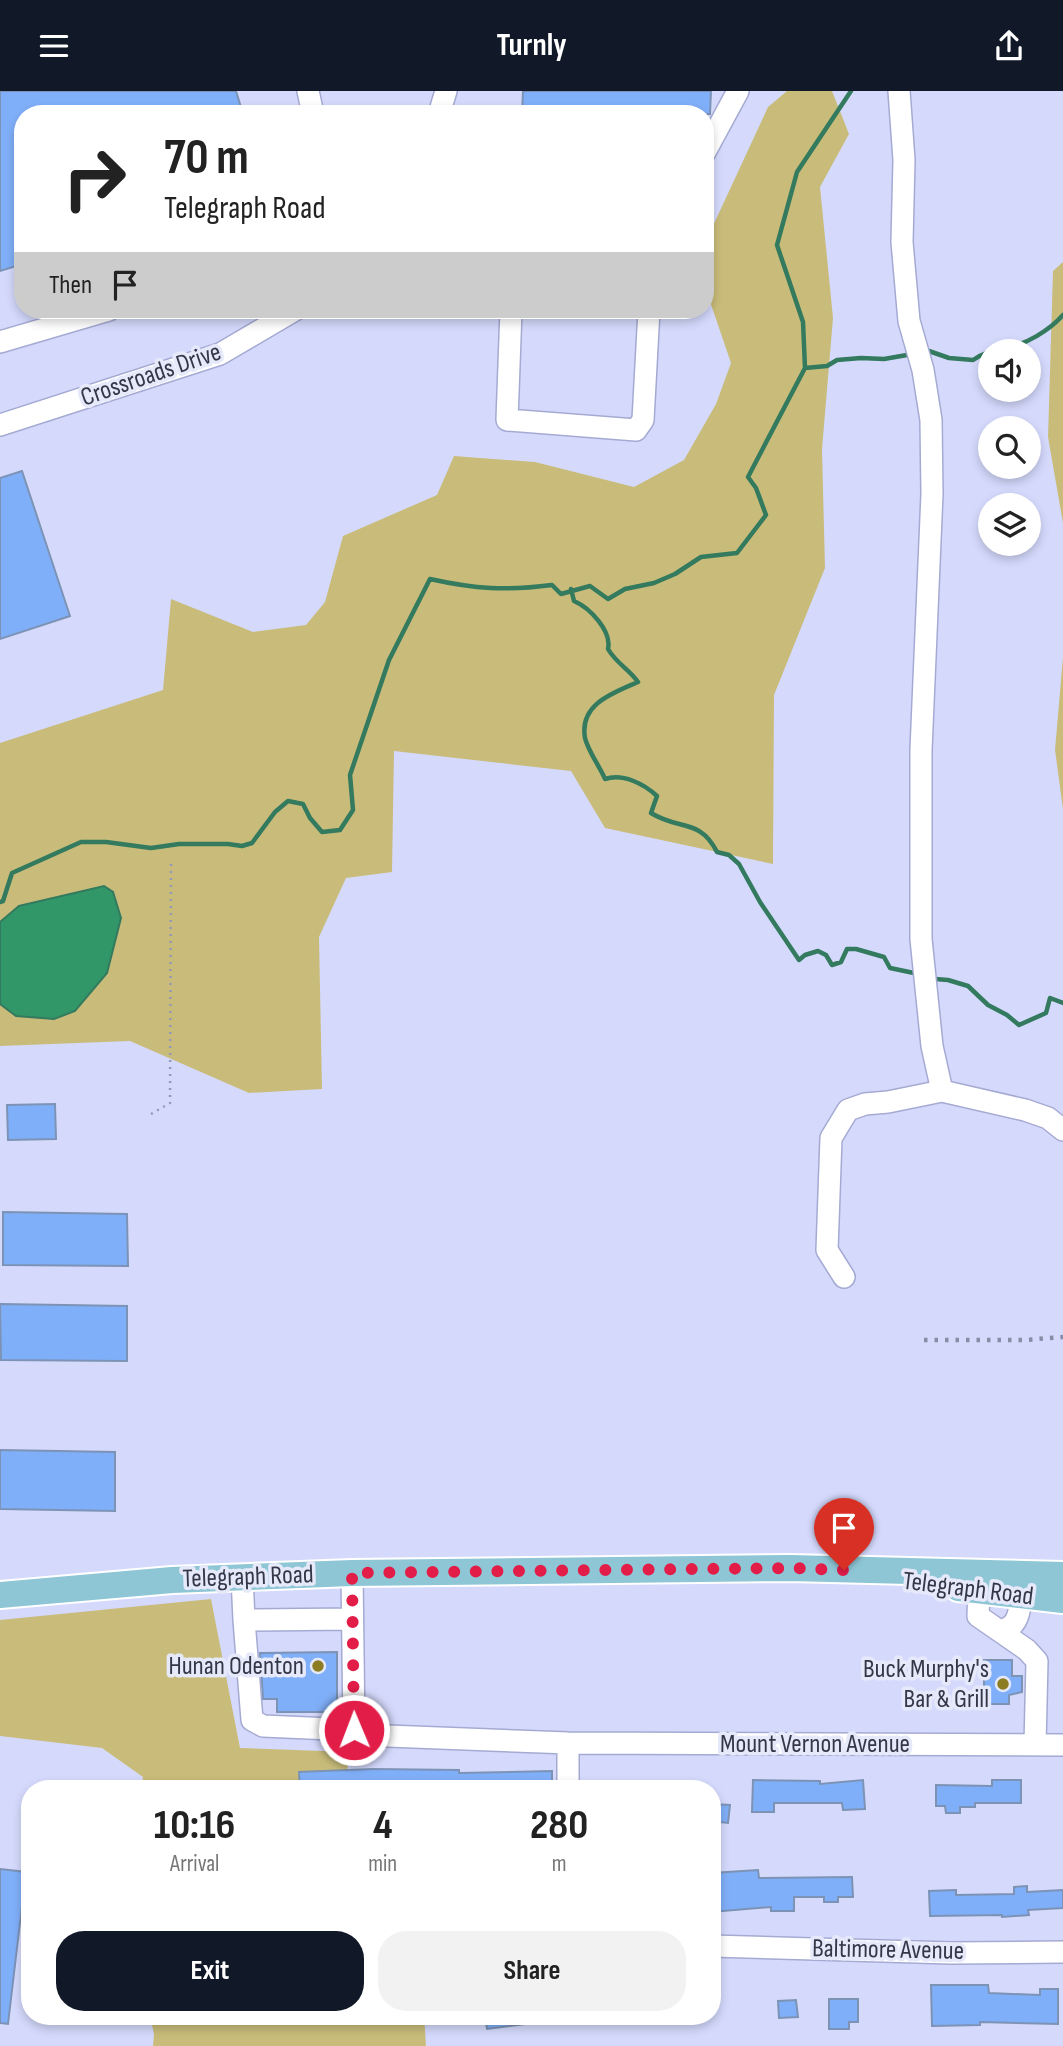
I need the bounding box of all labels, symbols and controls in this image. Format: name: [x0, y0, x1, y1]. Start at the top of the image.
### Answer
text: Turnly: [496, 26, 567, 65]
icon: menu: [35, 27, 73, 65]
icon: share: [990, 27, 1028, 65]
text: 70 m: [164, 129, 249, 188]
icon: right: [49, 133, 140, 224]
text: Telegraph Road: [164, 189, 326, 228]
icon: arrive: [106, 266, 144, 304]
text: Then: [49, 270, 92, 301]
street label: Crossroads Drive: [77, 337, 225, 413]
map controls: [978, 339, 1041, 556]
button: sound: [978, 339, 1041, 402]
button: search: [978, 416, 1041, 479]
button: layers: [978, 493, 1041, 556]
pin: [814, 1498, 874, 1570]
icon: arrive: [825, 1509, 863, 1547]
street label: Telegraph Road: [182, 1559, 314, 1595]
street label: Telegraph Road: [901, 1566, 1035, 1612]
place label: Hunan Odenton: [168, 1651, 304, 1682]
place label: Buck Murphy's Bar & Grill: [863, 1654, 989, 1715]
marker: Hunan Odenton: [310, 1658, 326, 1674]
marker: Buck Murphy's Bar & Grill: [995, 1676, 1011, 1692]
position arrow: [317, 1693, 391, 1767]
street label: Mount Vernon Avenue: [720, 1729, 910, 1760]
text: 10:16: [154, 1800, 235, 1851]
text: 4: [373, 1800, 392, 1851]
text: 280: [530, 1800, 588, 1851]
text: Arrival: [170, 1850, 219, 1878]
text: min: [368, 1850, 397, 1878]
text: m: [552, 1850, 566, 1878]
button: Exit: [56, 1931, 364, 2011]
button: Share: [378, 1931, 686, 2011]
street label: Baltimore Avenue: [812, 1933, 964, 1967]

